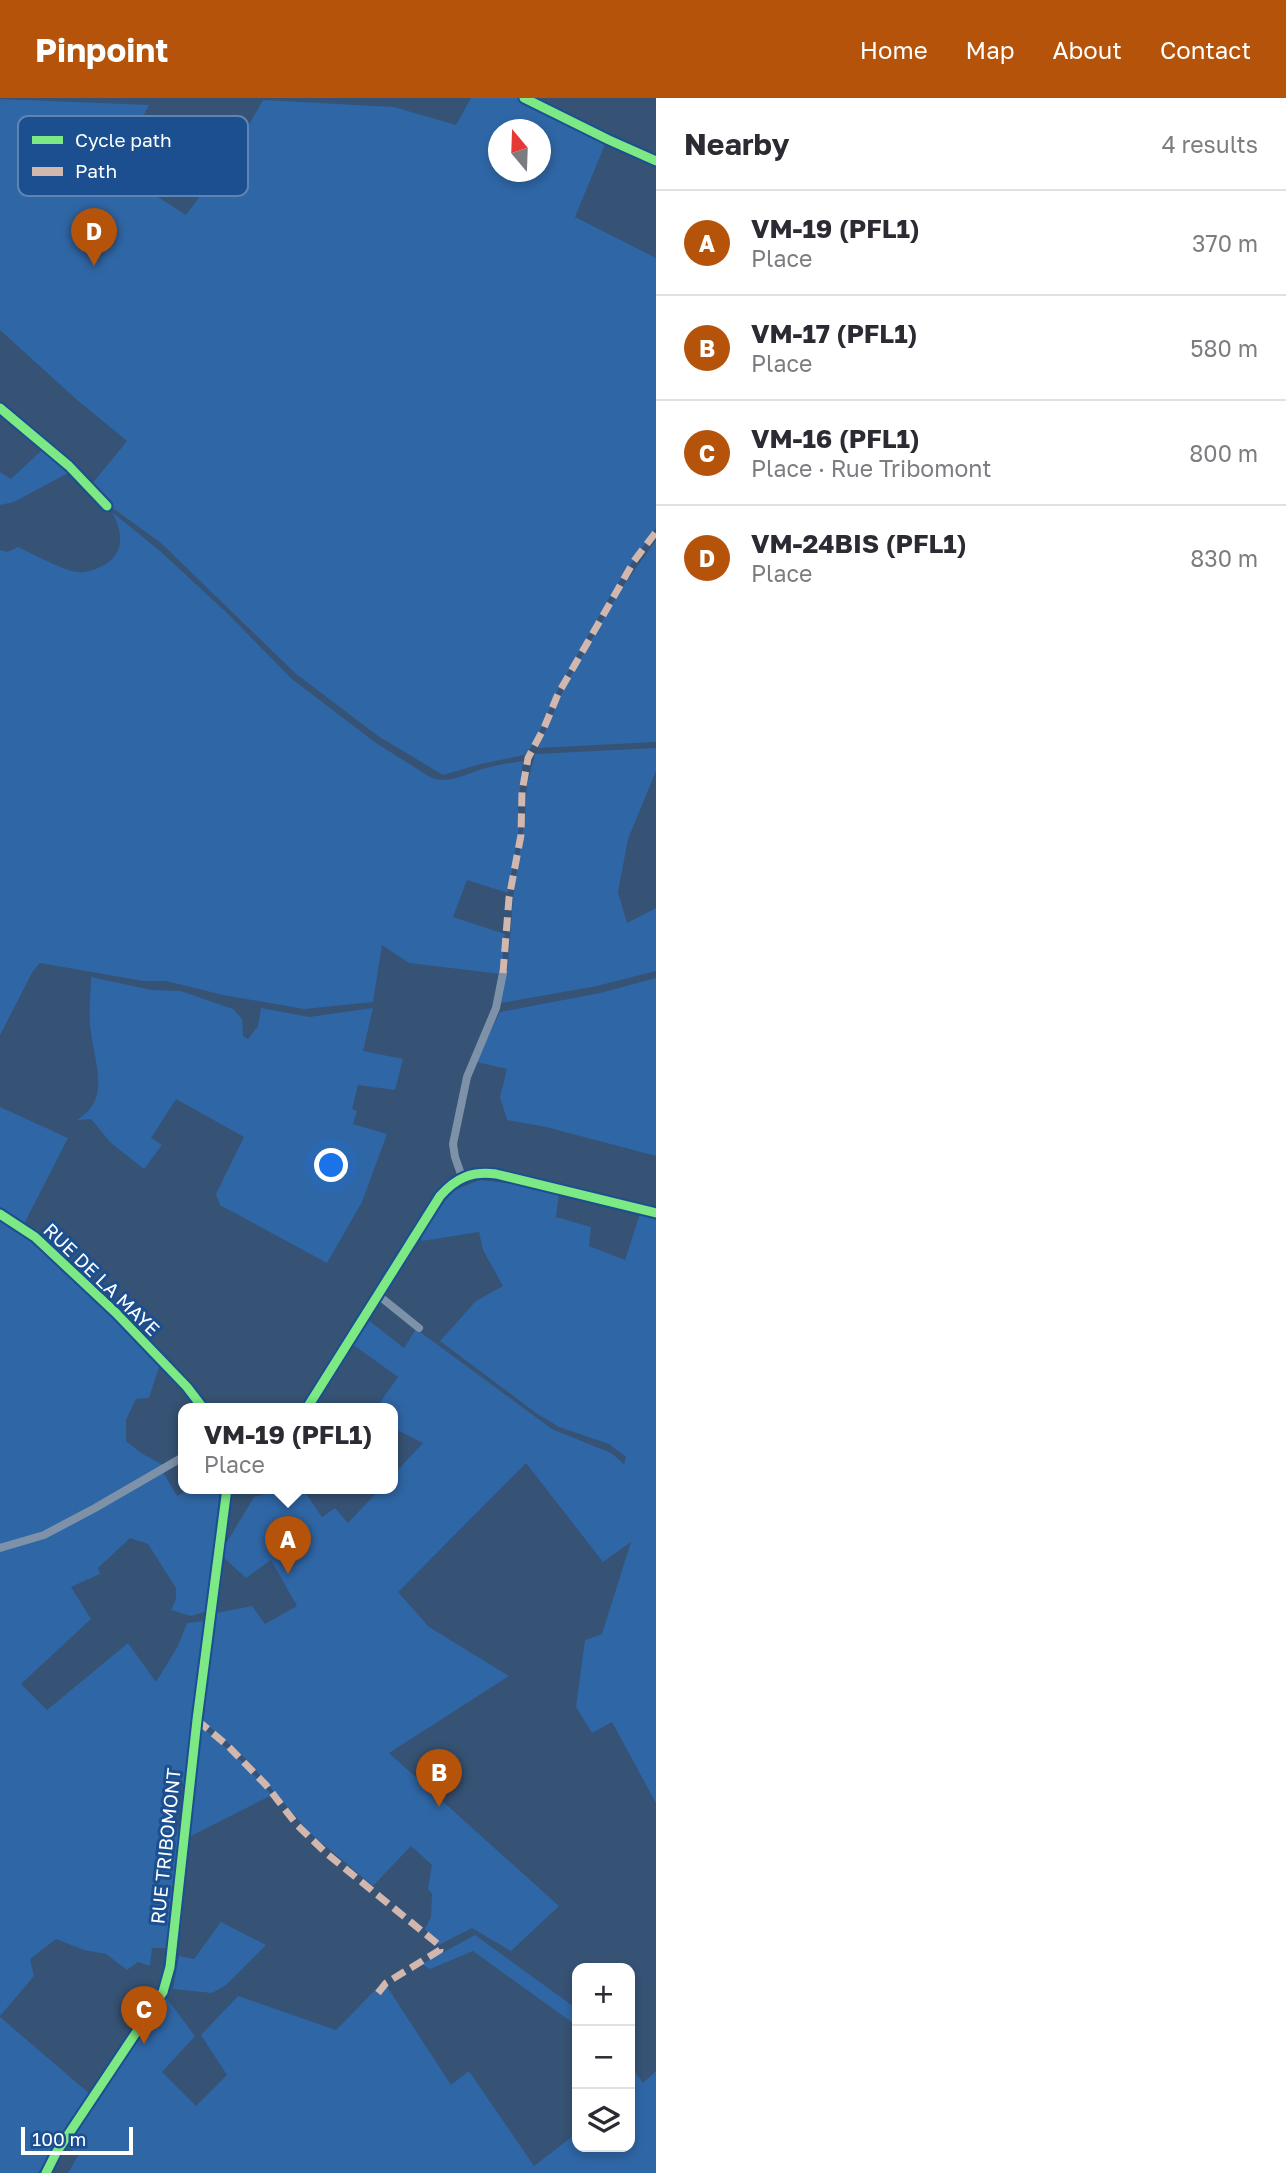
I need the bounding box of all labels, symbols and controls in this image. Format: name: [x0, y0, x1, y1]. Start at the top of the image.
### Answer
text: Pinpoint: [35, 30, 168, 69]
text: Home: [860, 35, 928, 64]
text: Map: [966, 35, 1015, 64]
text: About: [1053, 35, 1122, 64]
text: Contact: [1160, 35, 1251, 64]
legend: [18, 116, 248, 196]
north arrow: [488, 119, 551, 182]
text: Nearby: [684, 126, 789, 162]
text: Cycle path: [75, 128, 172, 151]
text: 4 results: [1162, 130, 1258, 158]
text: Path: [75, 159, 117, 182]
pin: D: [71, 208, 117, 266]
text: VM-19 (PFL1): [751, 213, 920, 244]
text: A: [699, 229, 715, 257]
text: 370 m: [1192, 229, 1258, 257]
text: Place: [751, 244, 812, 272]
text: VM-17 (PFL1): [751, 318, 917, 349]
text: B: [699, 334, 715, 362]
text: 580 m: [1190, 334, 1258, 362]
text: Place: [751, 349, 812, 377]
text: VM-16 (PFL1): [751, 423, 920, 454]
text: C: [699, 439, 715, 467]
text: 800 m: [1189, 439, 1258, 467]
text: Place · Rue Tribomont: [751, 454, 991, 482]
text: VM-24BIS (PFL1): [751, 528, 967, 559]
text: D: [699, 544, 715, 572]
text: 830 m: [1190, 544, 1258, 572]
text: Place: [751, 559, 812, 587]
your location: [314, 1148, 348, 1182]
street label: RUE DE LA MAYE: [39, 1218, 165, 1340]
popup: [178, 1403, 398, 1494]
text: VM-19 (PFL1): [204, 1419, 372, 1450]
text: Place: [204, 1450, 265, 1478]
pin: A: [265, 1516, 311, 1574]
pin: B: [416, 1749, 462, 1807]
street label: RUE TRIBOMONT: [145, 1767, 185, 1925]
map controls: [572, 1963, 635, 2152]
button: +: [572, 1963, 635, 2026]
pin: C: [121, 1986, 167, 2044]
button: −: [572, 2026, 635, 2089]
button: layers: [572, 2089, 635, 2152]
scale bar: [21, 2124, 133, 2156]
text: 100 m: [32, 2127, 86, 2150]

